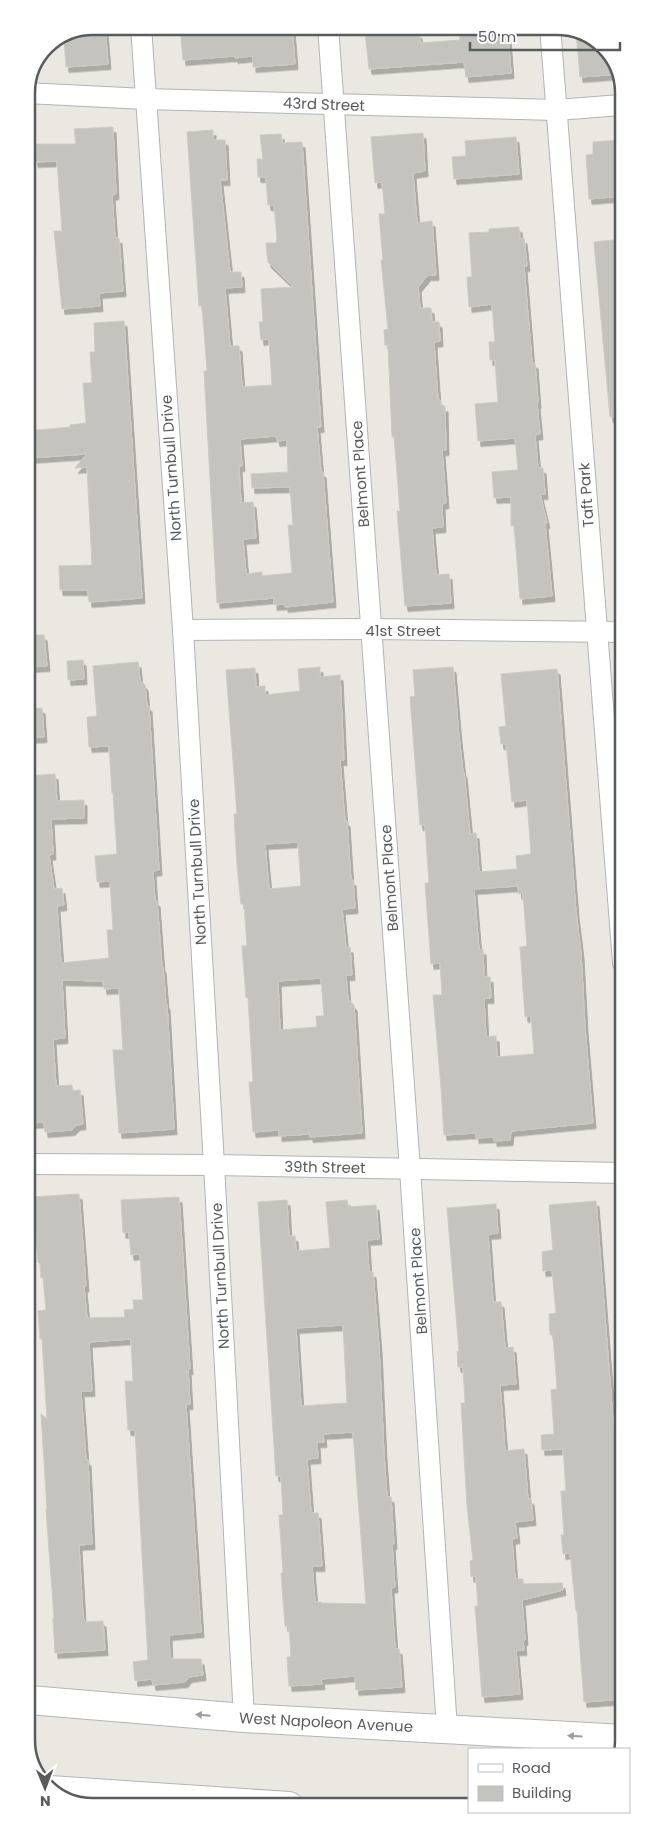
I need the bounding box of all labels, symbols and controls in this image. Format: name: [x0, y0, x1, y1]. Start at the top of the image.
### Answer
scale bar: [470, 20, 620, 52]
text: 50 m: [478, 26, 516, 47]
street label: 43rd Street: [283, 92, 365, 116]
street label: North Turnbull Drive: [155, 394, 187, 542]
street label: Belmont Place: [346, 420, 374, 528]
street label: Taft Park: [573, 462, 599, 528]
street label: 41st Street: [365, 620, 441, 641]
street label: North Turnbull Drive: [183, 798, 211, 946]
street label: Belmont Place: [375, 824, 403, 932]
street label: 39th Street: [284, 1156, 366, 1178]
street label: North Turnbull Drive: [206, 1202, 234, 1350]
street label: Belmont Place: [404, 1227, 432, 1335]
street label: West Napoleon Avenue: [238, 1707, 414, 1737]
one-way arrow: [195, 1711, 211, 1719]
one-way arrow: [567, 1732, 583, 1740]
legend: [468, 1748, 630, 1813]
text: Road: [512, 1757, 551, 1778]
north arrow: [20, 1763, 70, 1813]
text: Building: [512, 1782, 572, 1803]
text: N: [40, 1791, 51, 1811]

